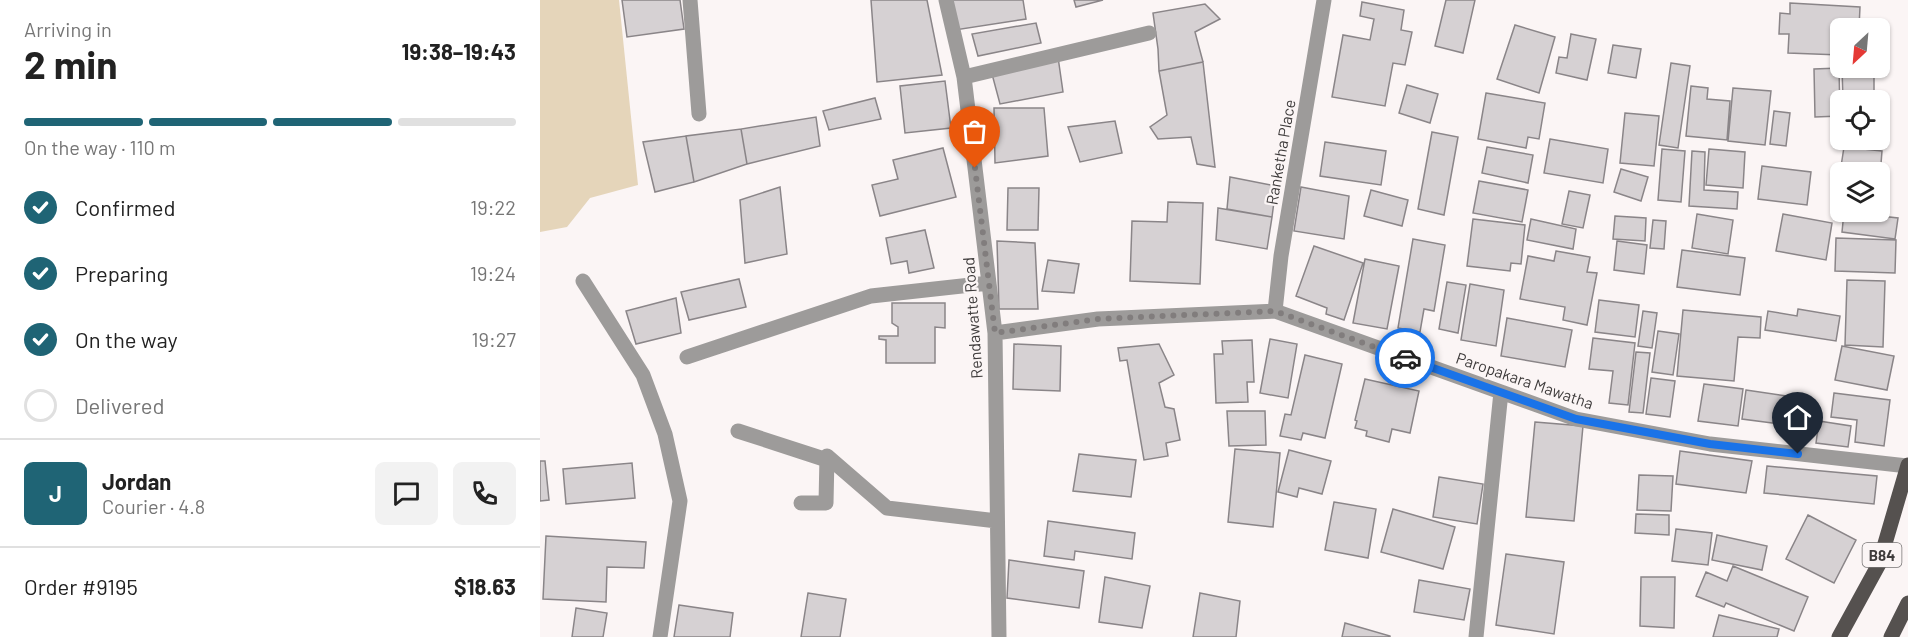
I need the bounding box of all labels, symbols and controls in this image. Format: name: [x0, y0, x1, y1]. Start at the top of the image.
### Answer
text: Arriving in: [24, 17, 112, 41]
north arrow: [1830, 18, 1890, 78]
map controls: [1830, 18, 1890, 222]
text: 19:38–19:43: [402, 38, 516, 64]
text: 2 min: [24, 40, 117, 87]
button: locate: [1830, 90, 1890, 150]
street label: Ranketha Place: [1261, 98, 1299, 206]
pin: [949, 106, 1000, 168]
icon: bag: [958, 115, 991, 148]
text: On the way · 110 m: [24, 135, 175, 159]
button: layers: [1830, 162, 1890, 222]
icon: check: [24, 191, 57, 224]
text: Confirmed: [75, 194, 175, 220]
text: 19:22: [470, 195, 516, 219]
icon: check: [24, 257, 57, 290]
street label: Rendawatte Road: [958, 257, 986, 379]
text: Preparing: [75, 260, 168, 286]
text: 19:24: [470, 261, 516, 285]
icon: check: [24, 323, 57, 356]
text: On the way: [75, 326, 178, 352]
text: 19:27: [472, 327, 516, 351]
courier: [1375, 328, 1435, 388]
icon: car: [1389, 342, 1422, 375]
street label: Paropakara Mawatha: [1454, 348, 1596, 412]
text: Delivered: [75, 392, 164, 418]
pin: [1772, 392, 1823, 454]
icon: home: [1781, 401, 1814, 434]
button: chat: [375, 462, 438, 525]
button: phone: [453, 462, 516, 525]
text: Jordan: [102, 468, 171, 494]
text: J: [49, 480, 62, 506]
text: Courier · 4.8: [102, 494, 205, 518]
road number: B84: [1862, 543, 1902, 567]
text: Order #9195: [24, 573, 138, 599]
text: $18.63: [454, 573, 516, 599]

